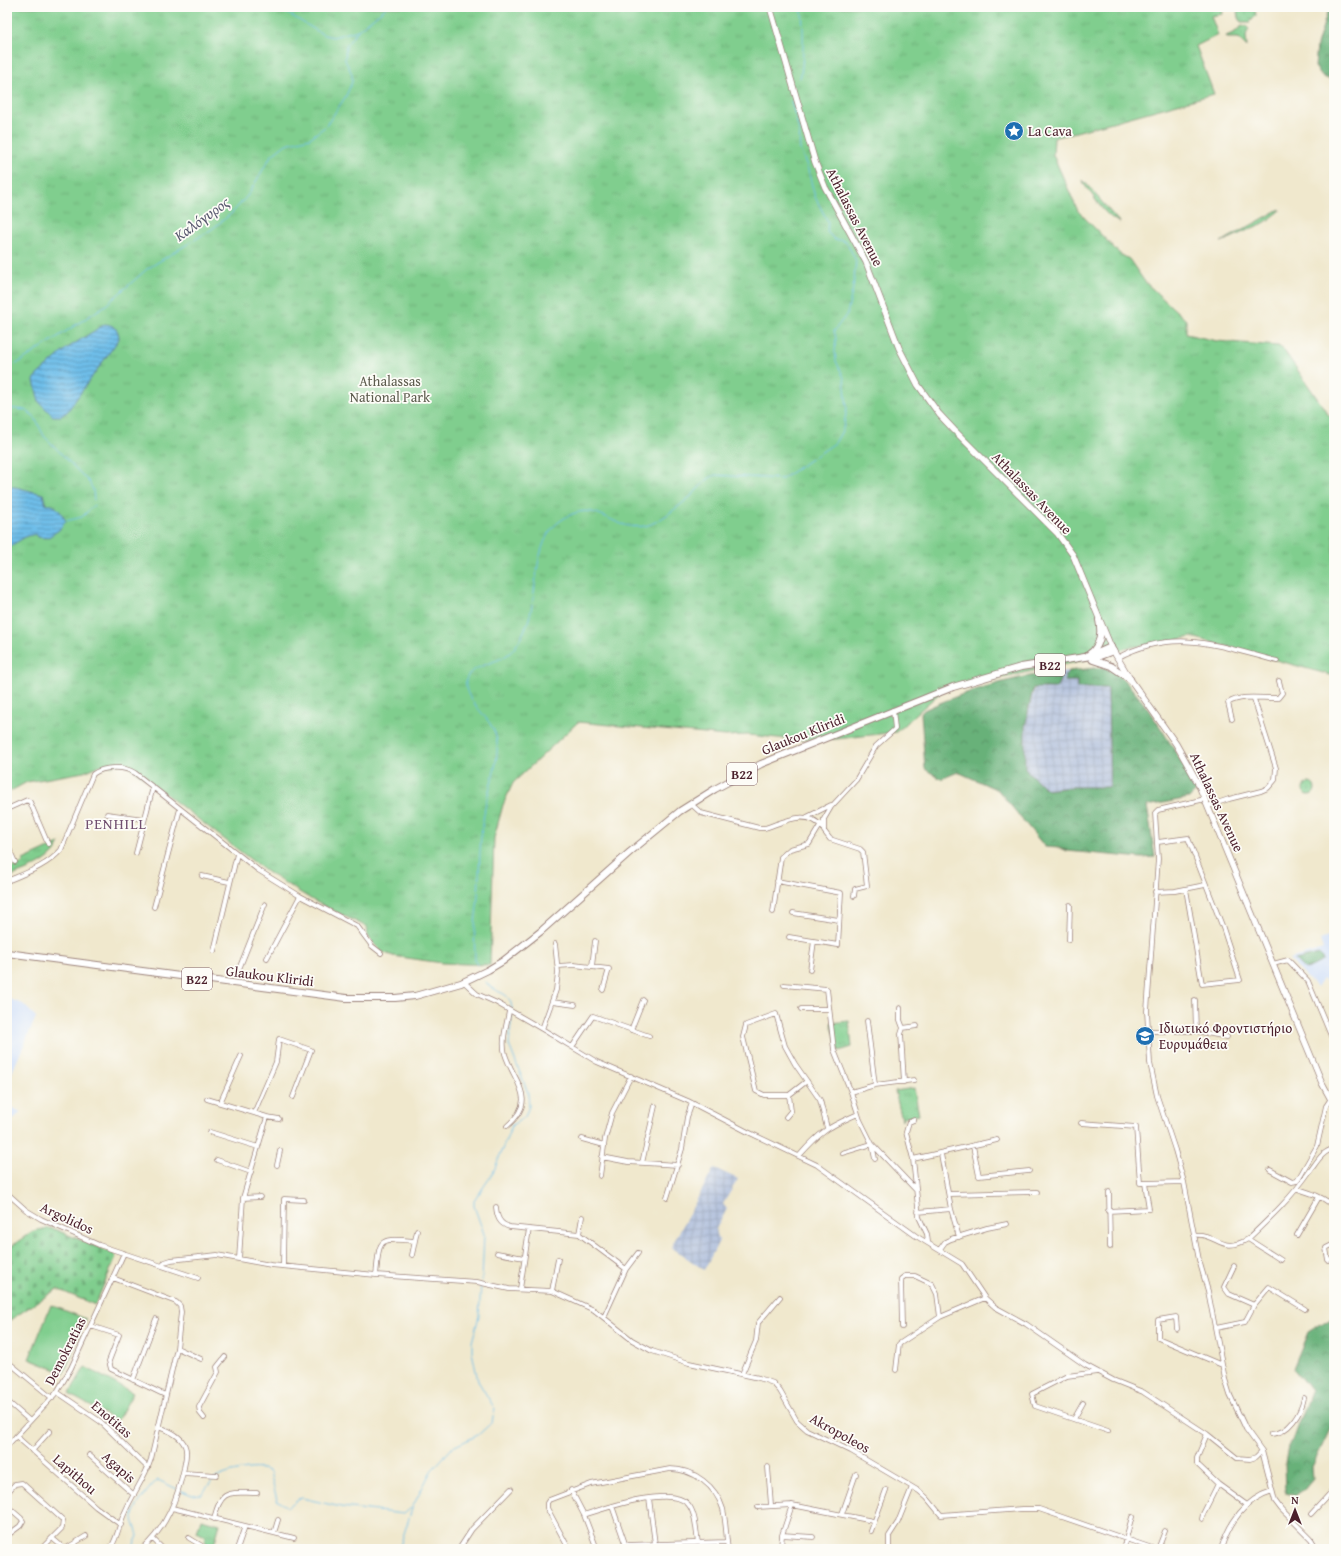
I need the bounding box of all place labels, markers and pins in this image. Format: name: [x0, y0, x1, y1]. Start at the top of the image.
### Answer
place icon: La Cava: [1003, 120, 1025, 142]
place label: La Cava: [1028, 121, 1072, 141]
place label: Ιδιωτικό Φροντιστήριο Ευρυμάθεια: [1159, 1018, 1292, 1054]
school or university icon: Ιδιωτικό Φροντιστήριο Ευρυμάθεια: [1134, 1025, 1156, 1047]

